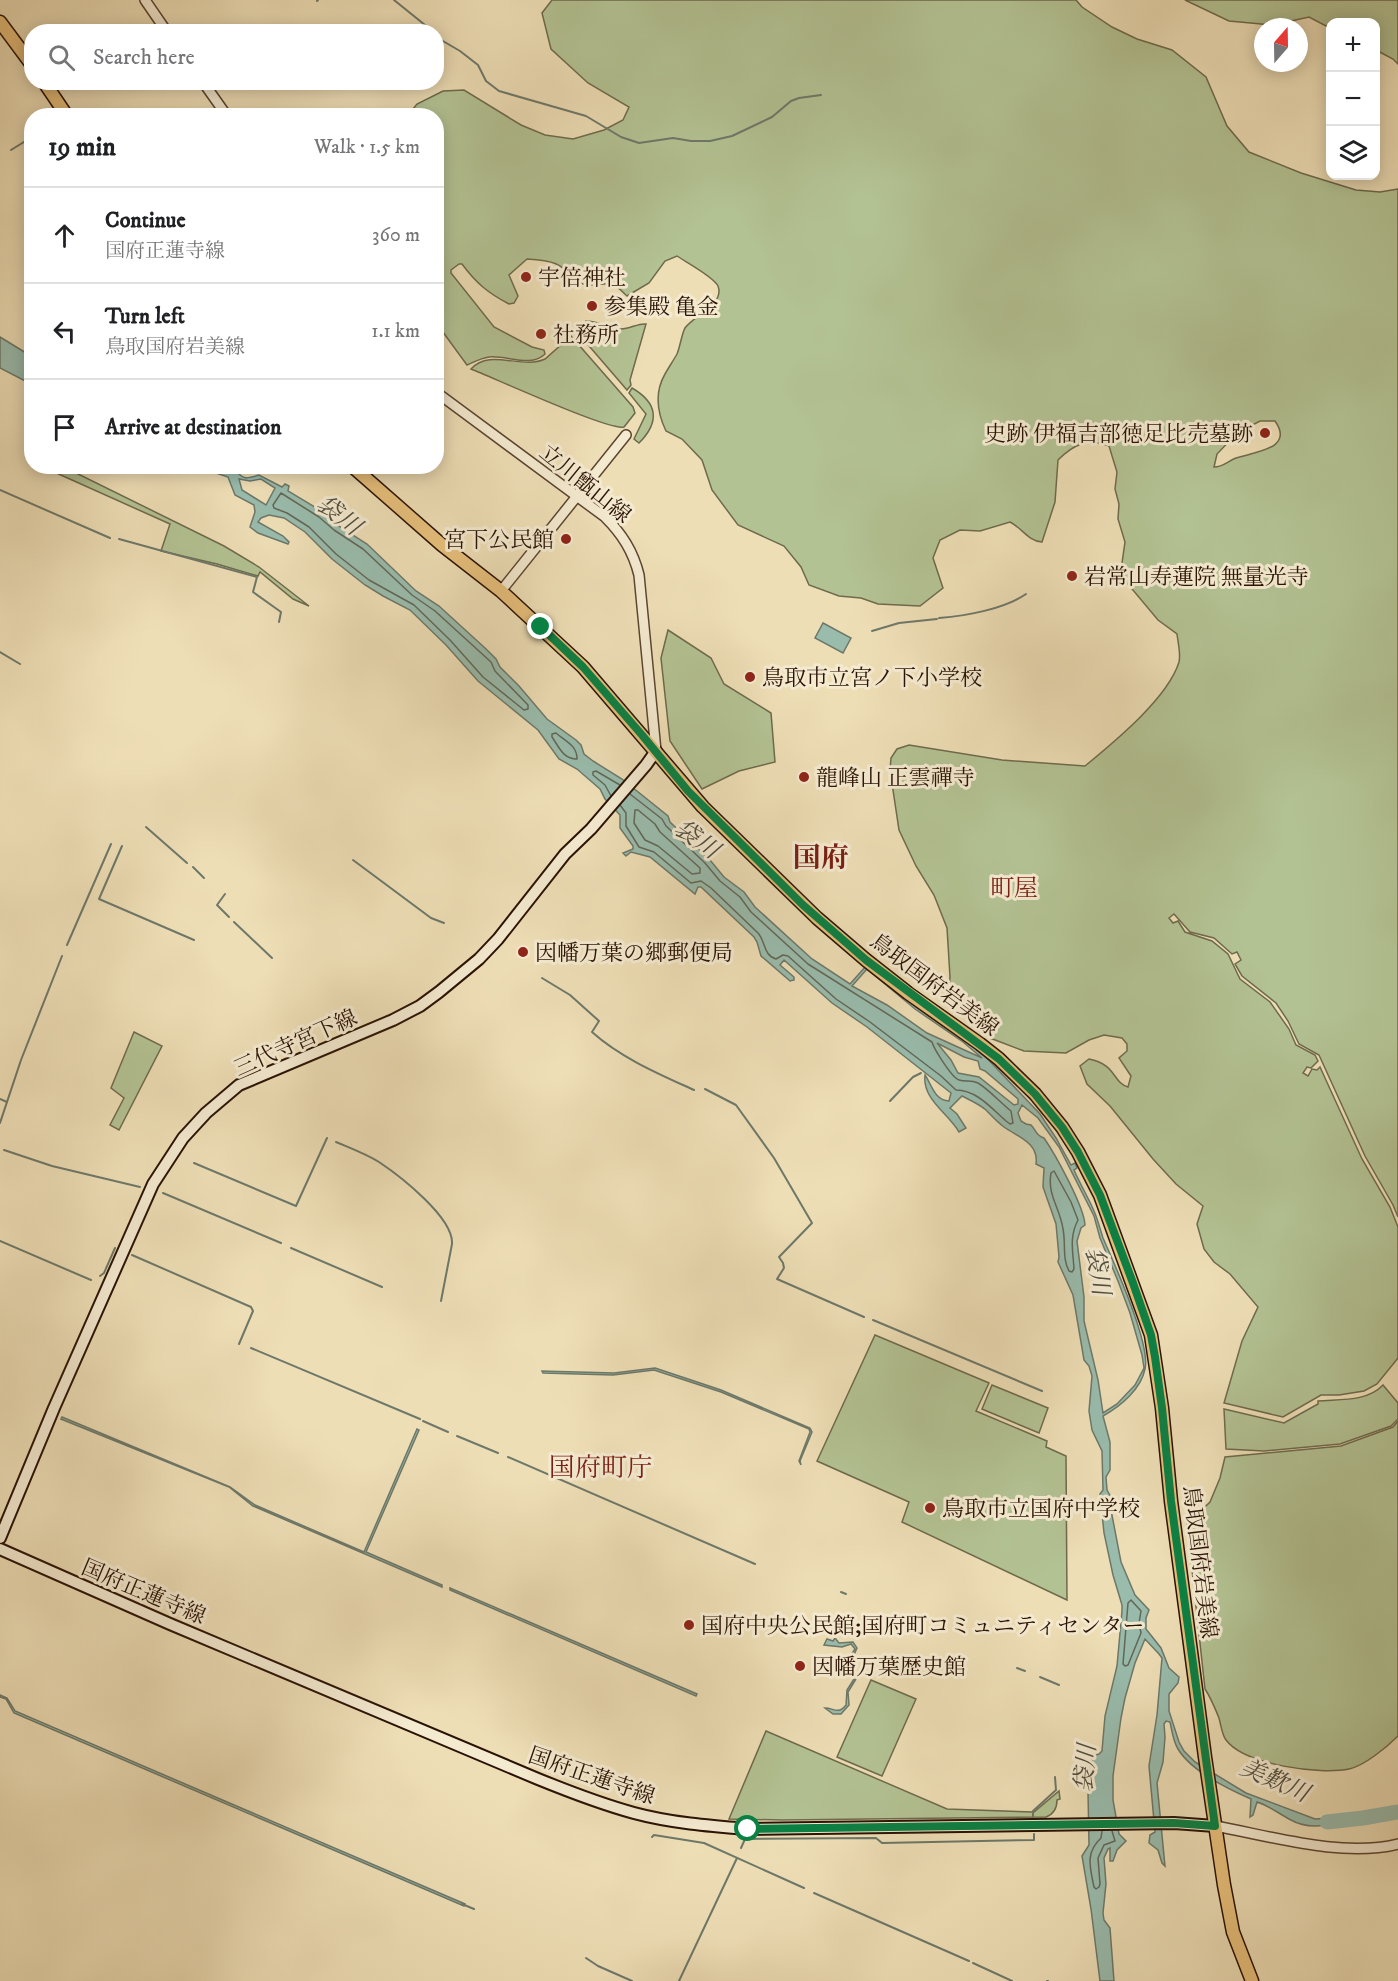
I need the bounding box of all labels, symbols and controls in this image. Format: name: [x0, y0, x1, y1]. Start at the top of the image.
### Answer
north arrow: [1254, 18, 1308, 72]
map controls: [1326, 18, 1380, 180]
button: +: [1326, 18, 1380, 72]
search box: [24, 24, 444, 90]
icon: search: [45, 41, 78, 74]
text: Search here: [93, 44, 195, 71]
button: −: [1326, 72, 1380, 126]
button: layers: [1326, 126, 1380, 180]
text: 19 min: [48, 131, 116, 164]
text: Walk · 1.5 km: [314, 135, 420, 160]
text: Continue: [105, 207, 186, 234]
icon: ahead: [48, 219, 81, 252]
text: 360 m: [372, 223, 420, 248]
text: 国府正蓮寺線: [105, 239, 225, 264]
place label: 宇倍神社: [538, 265, 626, 292]
marker: 宇倍神社: [519, 270, 533, 284]
place label: 参集殿 亀金: [604, 294, 719, 321]
marker: 参集殿 亀金: [585, 299, 599, 313]
text: Turn left: [105, 303, 185, 330]
icon: left: [48, 315, 81, 348]
text: 1.1 km: [371, 319, 420, 344]
place label: 社務所: [553, 322, 619, 349]
marker: 社務所: [534, 327, 548, 341]
text: 鳥取国府岩美線: [105, 335, 245, 360]
icon: arrive: [48, 411, 81, 444]
text: Arrive at destination: [105, 414, 282, 441]
place label: 史跡 伊福吉部徳足比売墓跡: [984, 421, 1253, 448]
marker: 史跡 伊福吉部徳足比売墓跡: [1258, 426, 1272, 440]
street label: 立川甑山線: [534, 439, 636, 529]
water label: 袋川: [310, 489, 369, 544]
place label: 宮下公民館: [444, 527, 554, 554]
marker: 宮下公民館: [559, 532, 573, 546]
place label: 岩常山寿蓮院 無量光寺: [1084, 564, 1309, 591]
marker: 岩常山寿蓮院 無量光寺: [1065, 569, 1079, 583]
route end: [527, 613, 553, 639]
place label: 鳥取市立宮ノ下小学校: [762, 665, 982, 692]
marker: 鳥取市立宮ノ下小学校: [743, 670, 757, 684]
place label: 龍峰山 正雲禪寺: [816, 765, 975, 792]
marker: 龍峰山 正雲禪寺: [797, 770, 811, 784]
water label: 袋川: [668, 814, 727, 868]
district label: 国府: [793, 841, 849, 876]
district label: 町屋: [990, 874, 1038, 904]
street label: 鳥取国府岩美線: [864, 928, 1004, 1042]
place label: 因幡万葉の郷郵便局: [535, 940, 733, 967]
marker: 因幡万葉の郷郵便局: [516, 945, 530, 959]
street label: 三代寺宮下線: [230, 1004, 361, 1083]
water label: 袋川: [1078, 1245, 1116, 1300]
district label: 国府町庁: [549, 1452, 653, 1485]
street label: 鳥取国府岩美線: [1177, 1484, 1222, 1640]
place label: 鳥取市立国府中学校: [942, 1496, 1140, 1523]
marker: 鳥取市立国府中学校: [923, 1501, 937, 1515]
street label: 国府正蓮寺線: [77, 1554, 209, 1631]
place label: 国府中央公民館;国府町コミュニティセンター: [701, 1613, 1144, 1640]
marker: 国府中央公民館;国府町コミュニティセンター: [682, 1618, 696, 1632]
place label: 因幡万葉歴史館: [812, 1654, 966, 1681]
marker: 因幡万葉歴史館: [793, 1659, 807, 1673]
water label: 袋川: [1069, 1740, 1103, 1793]
street label: 国府正蓮寺線: [525, 1742, 658, 1811]
water label: 美歎川: [1236, 1753, 1316, 1810]
route start: [734, 1815, 760, 1841]

